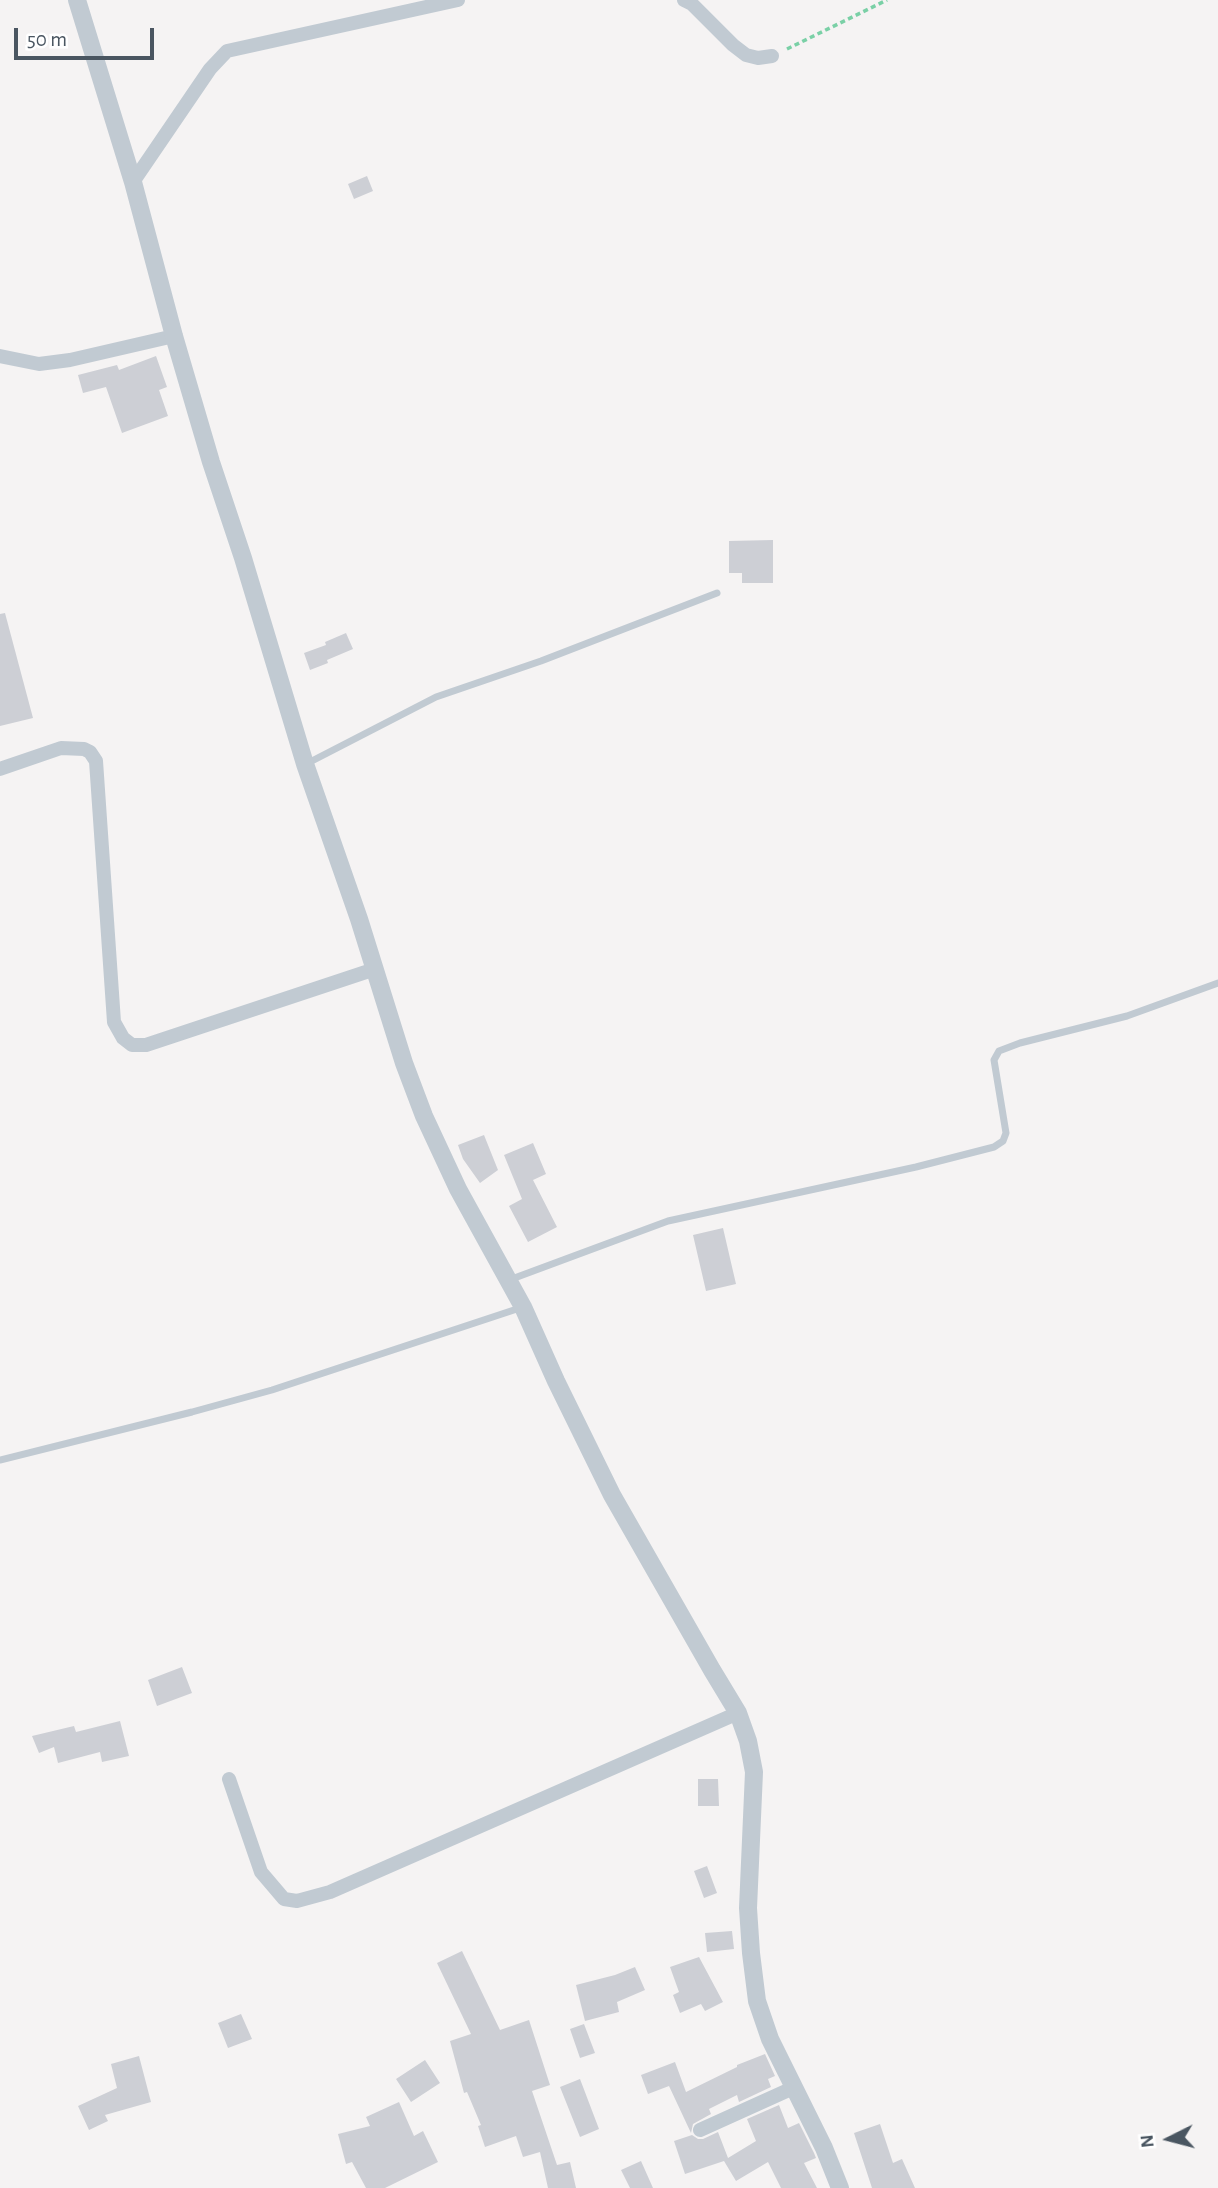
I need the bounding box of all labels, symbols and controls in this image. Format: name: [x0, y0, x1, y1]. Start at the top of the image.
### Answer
scale bar: [18, 14, 158, 58]
text: 50 m: [27, 29, 67, 50]
north arrow: [1134, 2104, 1204, 2174]
text: N: [1137, 2134, 1158, 2149]

